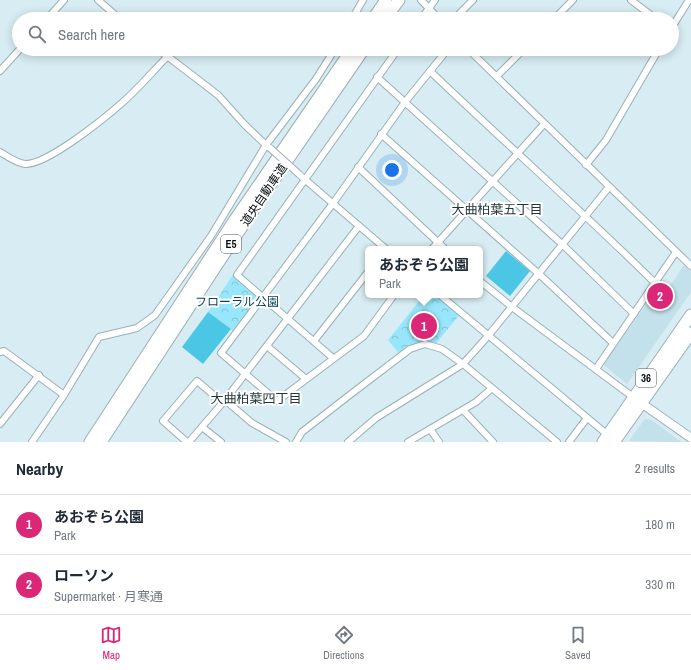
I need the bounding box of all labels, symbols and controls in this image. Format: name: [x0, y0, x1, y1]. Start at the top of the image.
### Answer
search box: [12, 12, 679, 56]
icon: search: [26, 23, 48, 45]
text: Search here: [58, 24, 125, 45]
your location: [382, 160, 402, 180]
street label: 道央自動車道: [237, 161, 291, 229]
district label: 大曲柏葉五丁目: [451, 201, 543, 218]
road number: E5: [221, 235, 241, 253]
popup: [365, 246, 483, 298]
text: あおぞら公園: [379, 254, 469, 275]
text: Park: [379, 275, 401, 292]
pin: 2: [647, 281, 673, 311]
park label: フローラル公園: [195, 294, 279, 310]
pin: 1: [411, 311, 437, 341]
road number: 36: [636, 369, 656, 387]
district label: 大曲柏葉四丁目: [210, 390, 302, 407]
text: Nearby: [16, 457, 63, 480]
text: 2 results: [635, 460, 675, 477]
text: あおぞら公園: [54, 506, 144, 527]
text: 1: [26, 516, 32, 533]
text: 180 m: [645, 516, 675, 533]
text: Park: [54, 527, 76, 544]
text: ローソン: [54, 565, 114, 586]
text: 2: [26, 576, 32, 593]
text: 330 m: [645, 576, 675, 593]
text: Supermarket · 月寒通: [54, 588, 163, 605]
tab: Map: [100, 624, 122, 662]
tab: Directions: [323, 624, 364, 662]
tab: Saved: [565, 624, 591, 662]

